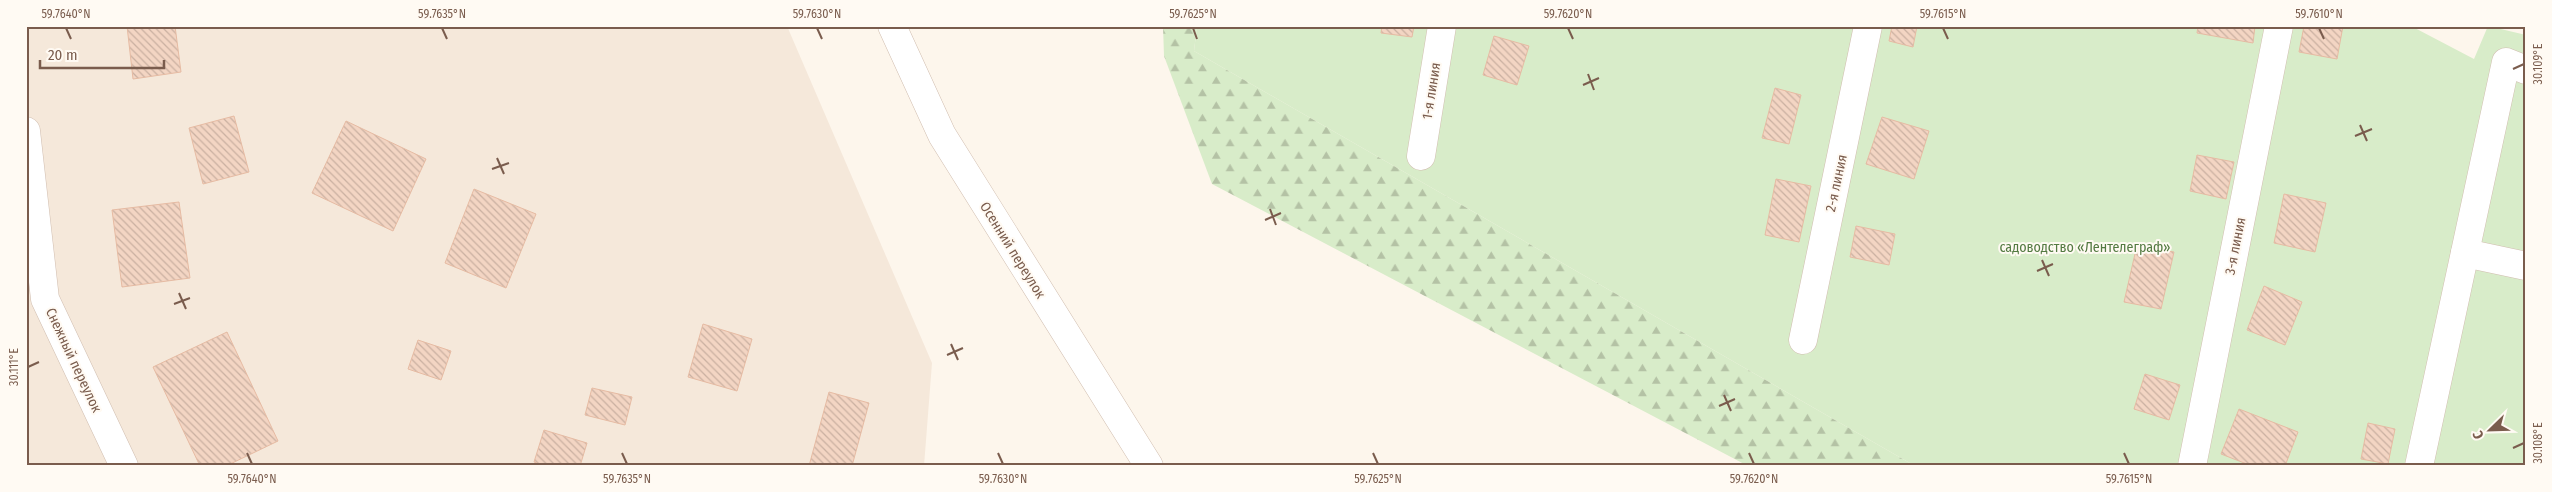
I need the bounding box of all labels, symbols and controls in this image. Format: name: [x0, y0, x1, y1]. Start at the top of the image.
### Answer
text: 59.7640°N: [41, 7, 91, 21]
text: 59.7635°N: [418, 7, 466, 21]
text: 59.7630°N: [793, 7, 841, 21]
text: 59.7625°N: [1169, 7, 1217, 21]
text: 59.7620°N: [1544, 7, 1592, 21]
text: 59.7615°N: [1920, 7, 1966, 21]
text: 59.7610°N: [2295, 7, 2343, 21]
scale bar: [40, 38, 164, 70]
text: 30.109°E: [2531, 43, 2545, 84]
text: 20 m: [48, 46, 78, 64]
street label: 1-я линия: [1419, 61, 1444, 121]
street label: 2-я линия: [1822, 153, 1851, 213]
street label: Осенний переулок: [976, 199, 1049, 302]
street label: 3-я линия: [2222, 216, 2249, 276]
park label: садоводство «Лентелеграф»: [1999, 239, 2171, 256]
street label: Снежный переулок: [42, 305, 105, 416]
text: 30.111°E: [7, 348, 21, 386]
north arrow: [2464, 404, 2514, 454]
text: 30.108°E: [2531, 422, 2545, 464]
text: С: [2469, 428, 2488, 442]
text: 59.7640°N: [227, 472, 277, 486]
text: 59.7635°N: [603, 472, 651, 486]
text: 59.7630°N: [979, 472, 1027, 486]
text: 59.7625°N: [1354, 472, 1402, 486]
text: 59.7620°N: [1730, 472, 1778, 486]
text: 59.7615°N: [2106, 472, 2152, 486]

